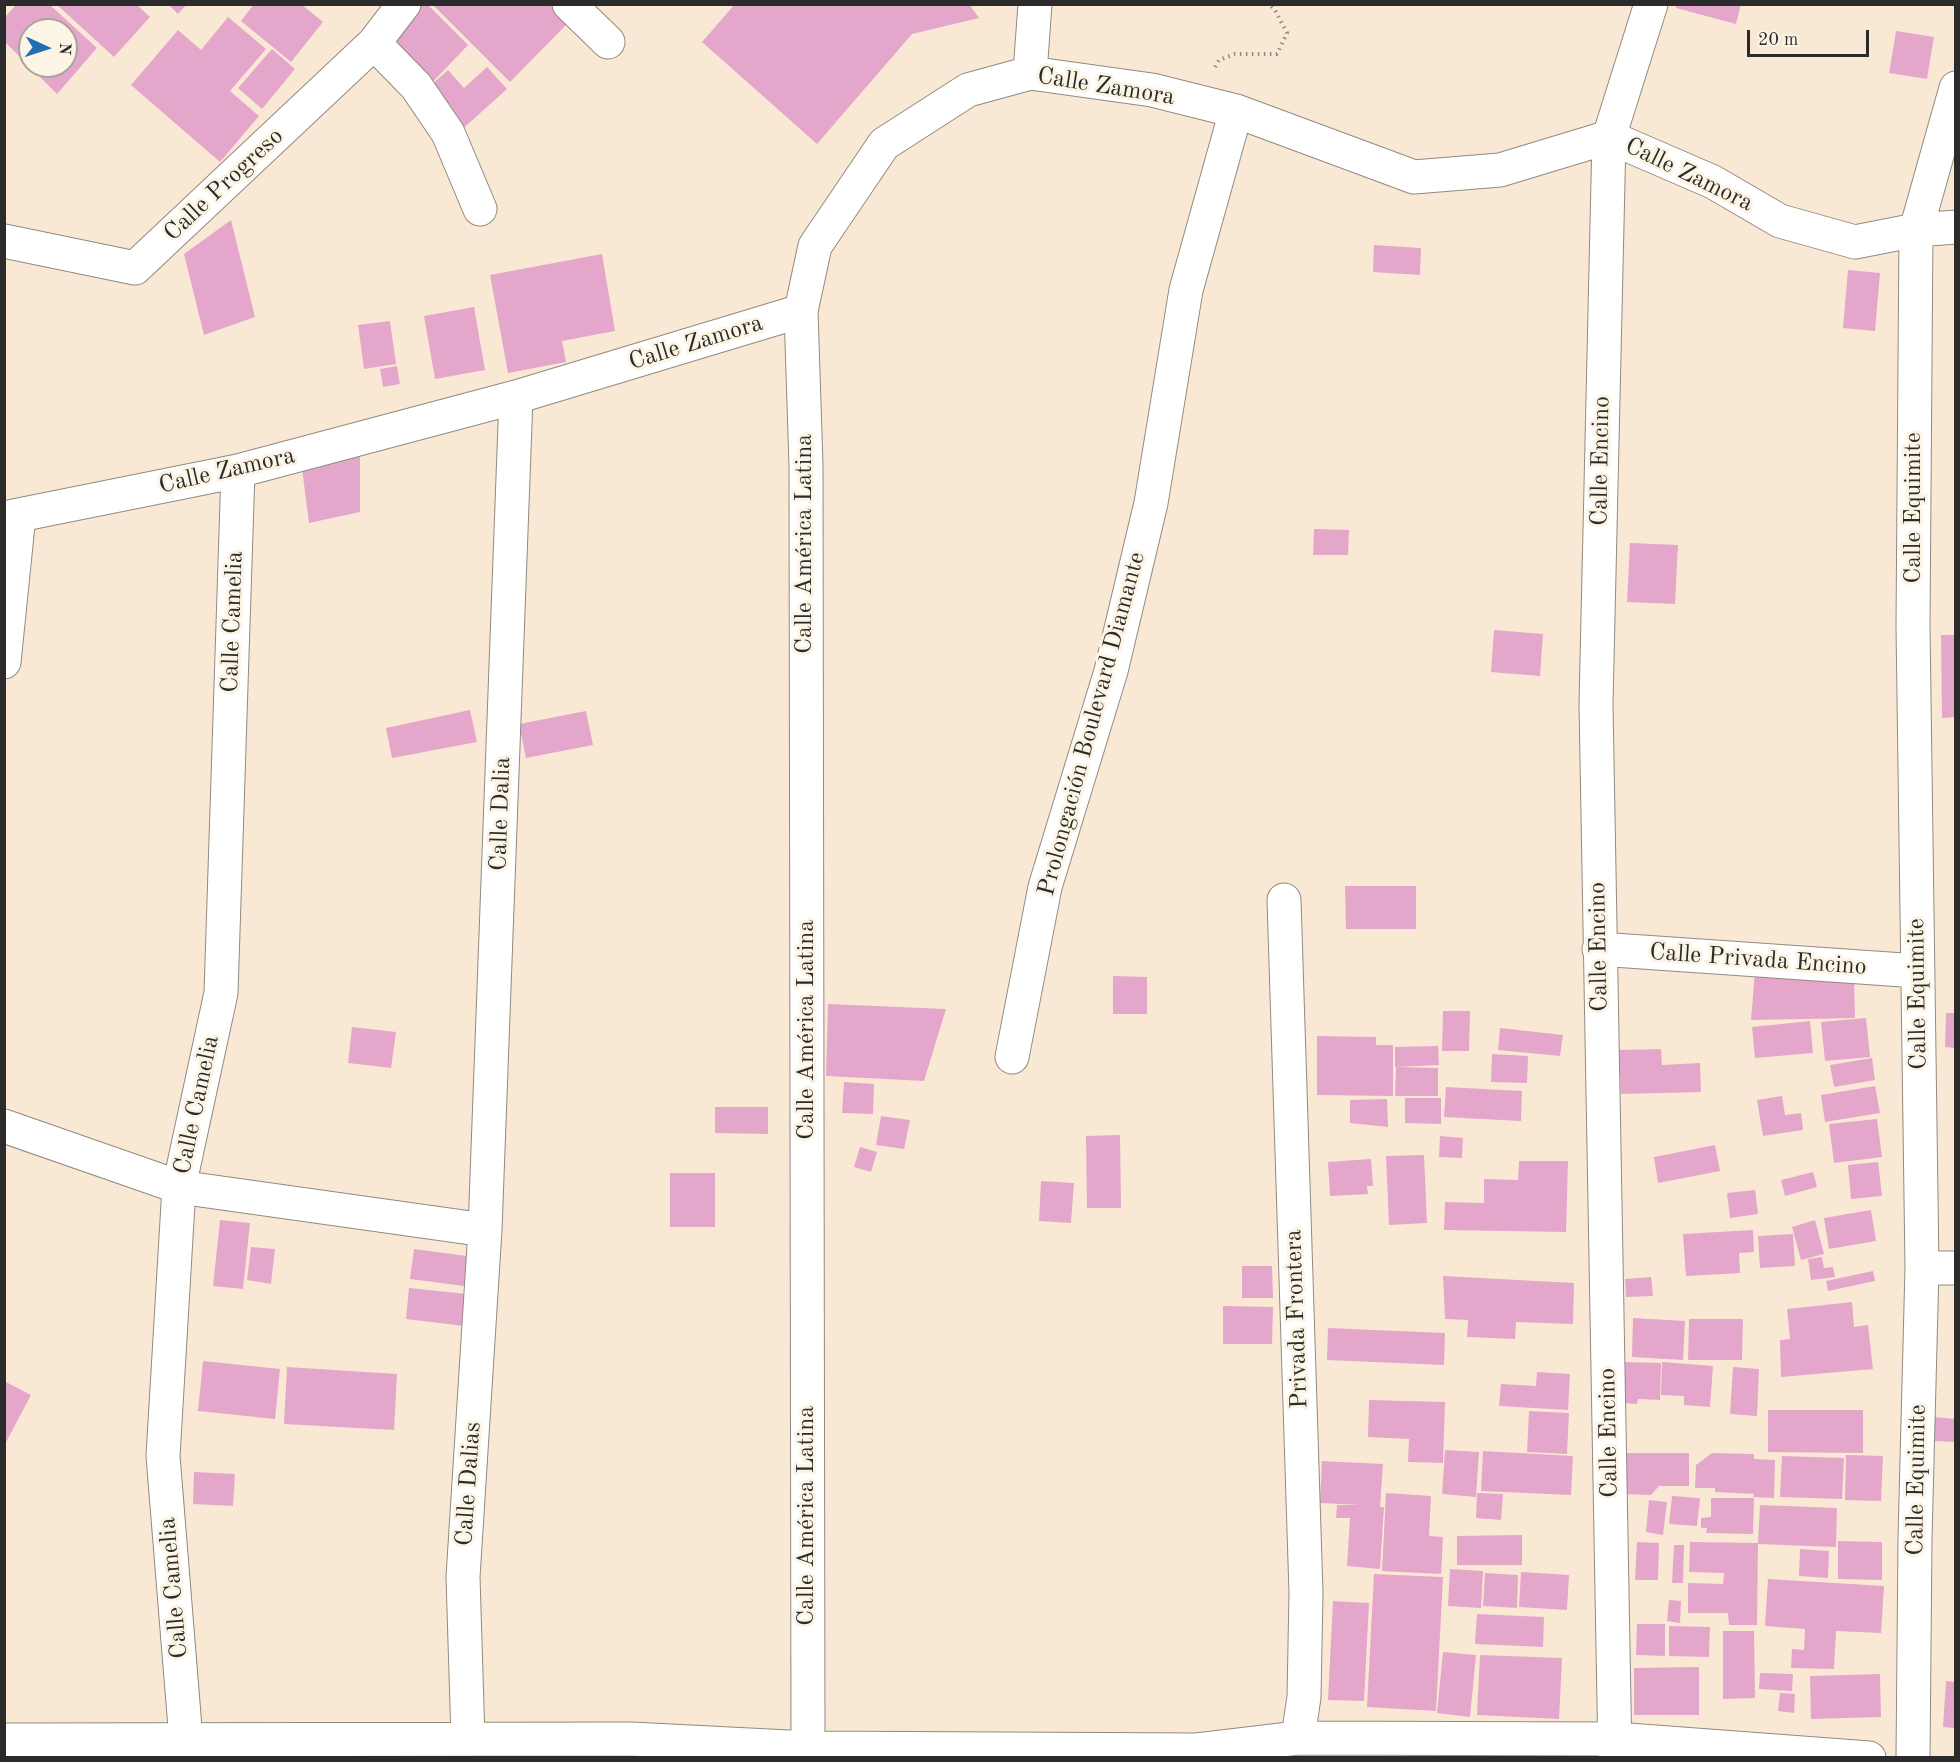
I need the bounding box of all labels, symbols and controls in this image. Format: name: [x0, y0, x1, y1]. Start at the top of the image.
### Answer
north arrow: [18, 18, 78, 78]
scale bar: [1750, 18, 1872, 56]
text: 20 m: [1758, 31, 1798, 49]
text: N: [56, 42, 72, 55]
street label: Calle Zamora: [1035, 62, 1177, 112]
street label: Calle Progreso: [158, 122, 290, 248]
street label: Calle Zamora: [1620, 132, 1758, 218]
street label: Calle Zamora: [625, 309, 767, 377]
street label: Calle Encino: [1585, 396, 1617, 526]
street label: Calle Equimite: [1900, 432, 1928, 584]
street label: Calle América Latina: [791, 434, 819, 654]
street label: Calle Zamora: [156, 441, 298, 501]
street label: Prolongación Boulevard Diamante: [1032, 549, 1152, 899]
street label: Calle Camelia: [216, 551, 250, 693]
street label: Calle Dalia: [485, 757, 517, 871]
street label: Calle Encino: [1583, 882, 1615, 1012]
street label: Calle Equimite: [1902, 918, 1934, 1070]
street label: Calle América Latina: [793, 920, 821, 1140]
street label: Calle Privada Encino: [1648, 938, 1868, 982]
street label: Calle Camelia: [168, 1033, 226, 1177]
street label: Privada Frontera: [1279, 1229, 1315, 1409]
street label: Calle Encino: [1593, 1368, 1625, 1498]
street label: Calle Equimite: [1901, 1404, 1933, 1556]
street label: Calle América Latina: [793, 1406, 821, 1626]
street label: Calle Dalias: [450, 1421, 488, 1547]
street label: Calle Camelia: [153, 1516, 195, 1660]

